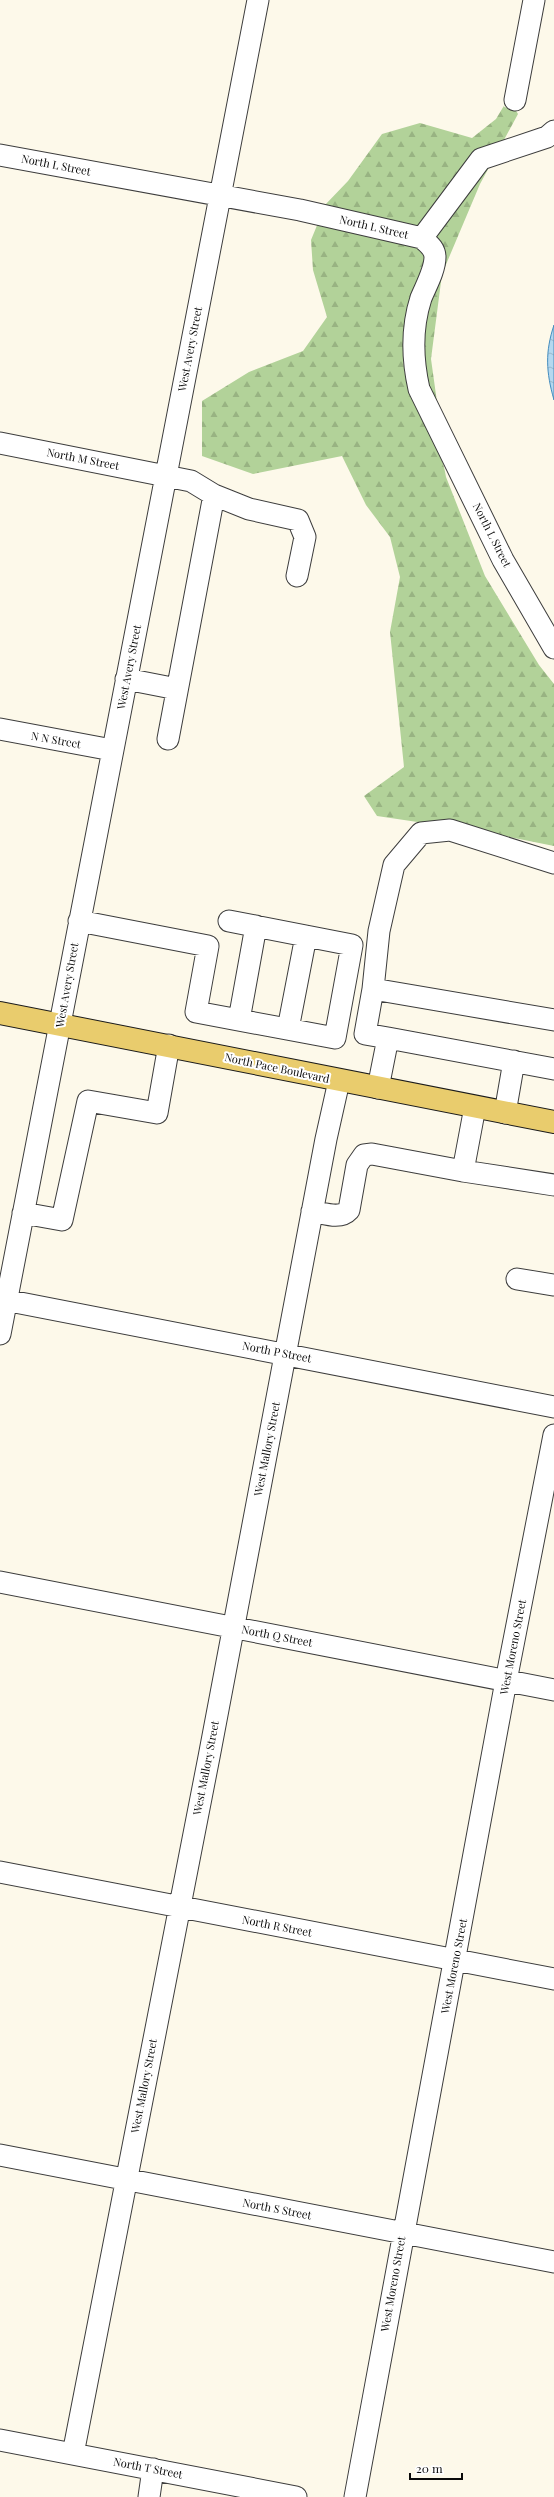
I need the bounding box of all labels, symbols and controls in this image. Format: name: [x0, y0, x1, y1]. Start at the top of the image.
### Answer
street label: North L Street: [20, 150, 92, 179]
street label: North L Street: [338, 211, 410, 242]
street label: West Avery Street: [174, 305, 205, 394]
street label: North M Street: [46, 444, 121, 473]
street label: North L Street: [470, 500, 515, 570]
street label: West Avery Street: [113, 623, 144, 712]
street label: N N Street: [30, 728, 82, 751]
street label: West Avery Street: [51, 941, 81, 1030]
street label: North Pace Boulevard: [223, 1049, 331, 1086]
street label: North P Street: [241, 1337, 313, 1366]
street label: West Mallory Street: [250, 1400, 283, 1498]
street label: West Moreno Street: [496, 1598, 529, 1697]
street label: North Q Street: [240, 1621, 314, 1650]
street label: West Mallory Street: [189, 1719, 222, 1817]
street label: North R Street: [241, 1911, 313, 1940]
street label: West Moreno Street: [437, 1917, 470, 2016]
street label: West Mallory Street: [127, 2037, 160, 2135]
street label: North S Street: [241, 2194, 313, 2223]
street label: West Moreno Street: [377, 2235, 408, 2334]
street label: North T Street: [112, 2453, 184, 2482]
scale bar: [410, 2455, 462, 2481]
text: 20 m: [416, 2460, 443, 2476]

